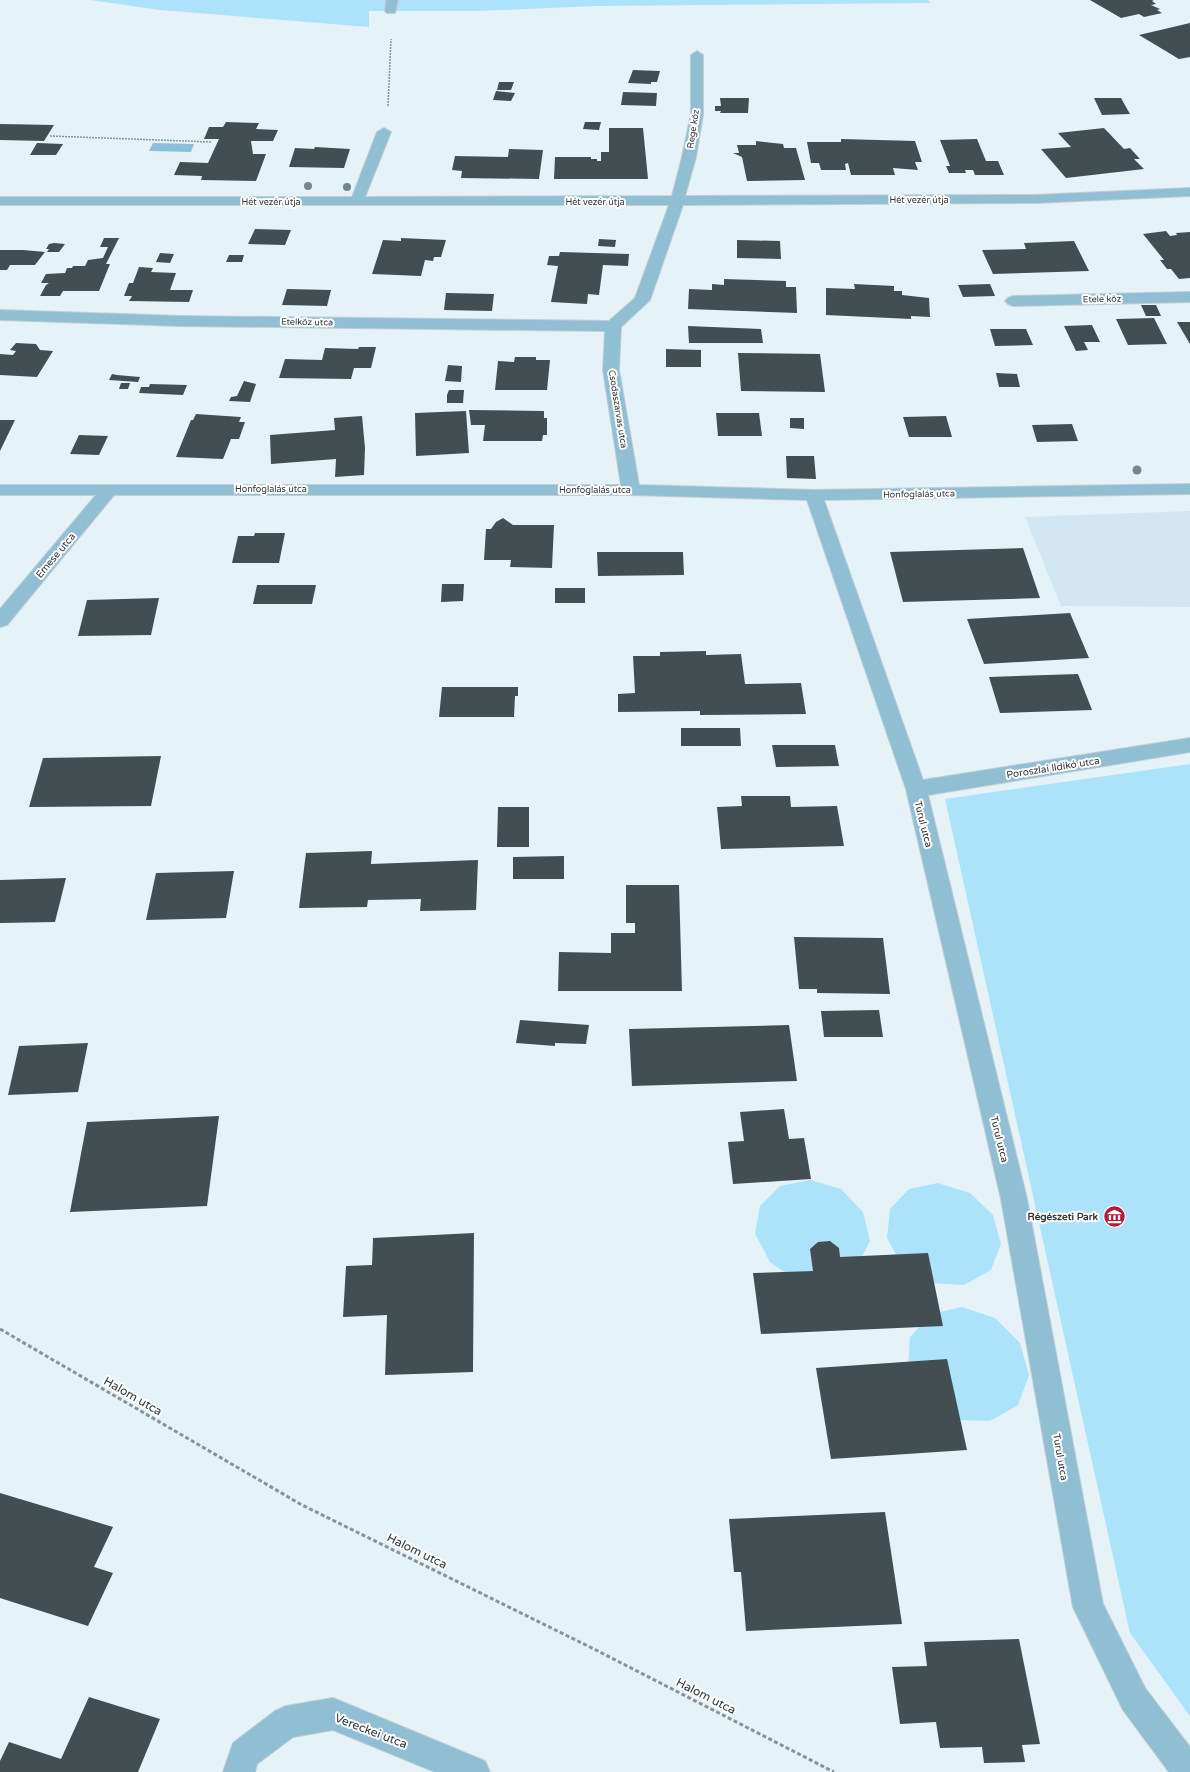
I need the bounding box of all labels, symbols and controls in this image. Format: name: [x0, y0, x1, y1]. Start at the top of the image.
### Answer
street label: Rege köz: [685, 108, 702, 149]
street label: Hét vezér útja: [890, 195, 948, 206]
street label: Hét vezér útja: [242, 197, 300, 208]
street label: Hét vezér útja: [566, 197, 624, 208]
street label: Etele köz: [1083, 294, 1122, 305]
street label: Etelköz utca: [281, 317, 333, 328]
street label: Csodaszarvas utca: [606, 369, 629, 449]
street label: Honfoglalás utca: [235, 484, 307, 495]
street label: Honfoglalás utca: [559, 485, 631, 496]
street label: Honfoglalás utca: [883, 488, 955, 501]
street label: Emese utca: [33, 531, 78, 581]
street label: Poroszlai Ildikó utca: [1006, 755, 1101, 781]
street label: Turul utca: [911, 800, 935, 849]
street label: Turul utca: [987, 1115, 1011, 1164]
museum icon: Régészeti Park: [1101, 1203, 1127, 1229]
place label: Régészeti Park: [1028, 1211, 1099, 1223]
street label: Halom utca: [101, 1374, 165, 1418]
street label: Turul utca: [1050, 1433, 1070, 1482]
street label: Halom utca: [385, 1530, 449, 1572]
street label: Halom utca: [674, 1675, 738, 1717]
street label: Vereckei utca: [333, 1711, 409, 1751]

